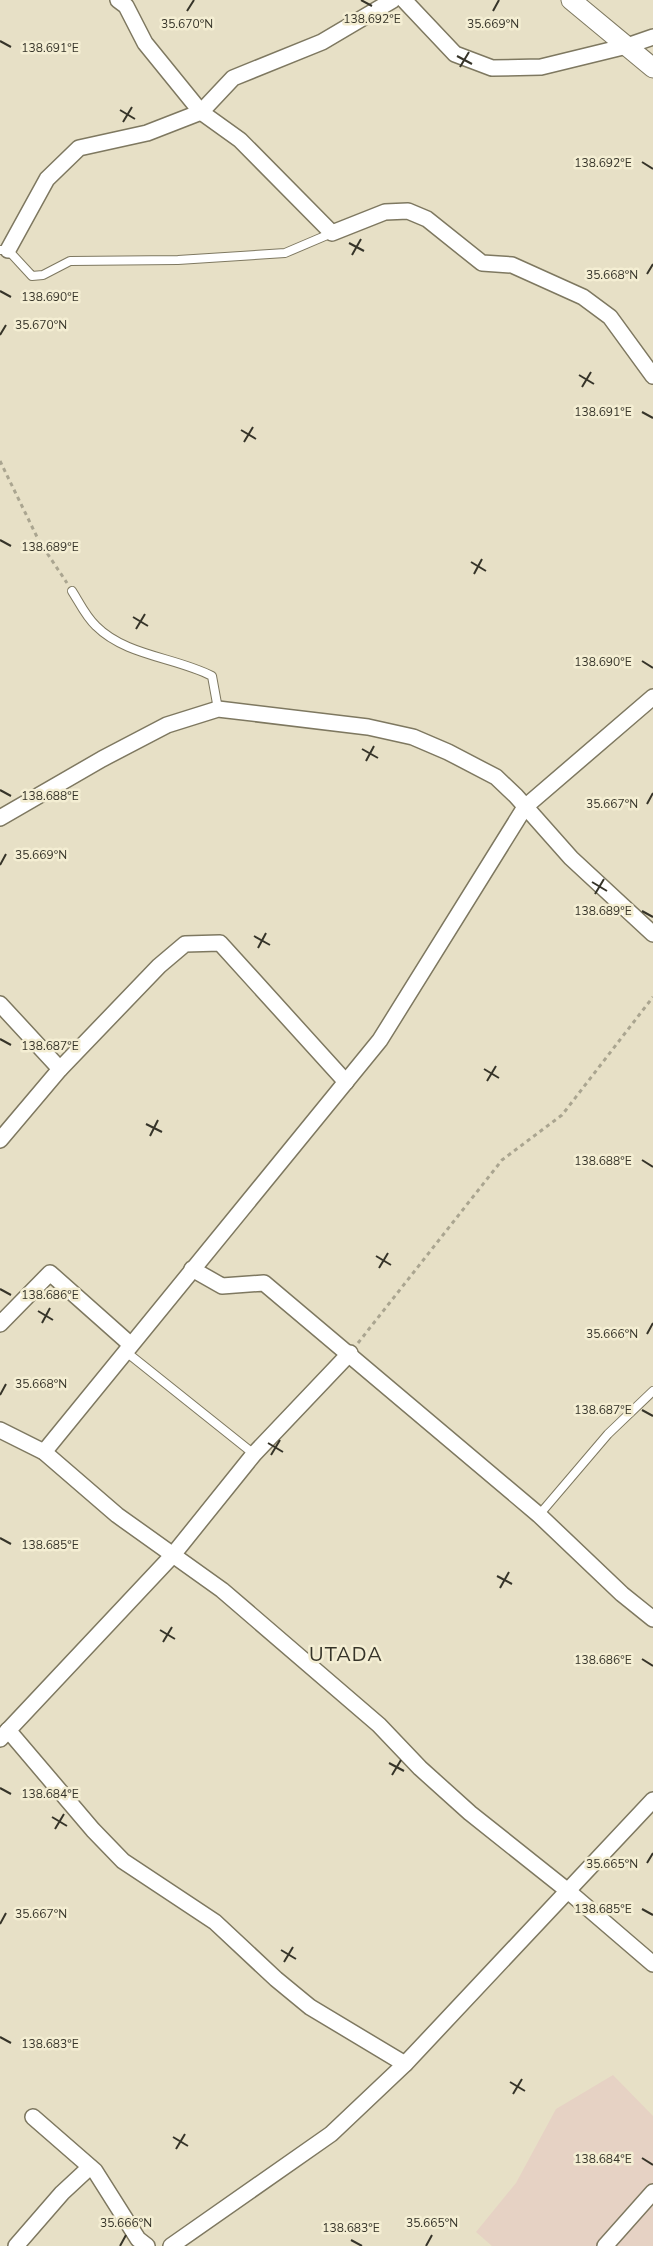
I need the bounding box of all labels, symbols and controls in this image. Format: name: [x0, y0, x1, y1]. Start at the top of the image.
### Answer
text: 138.692°E: [343, 11, 401, 27]
text: 35.670°N: [161, 16, 213, 32]
text: 35.669°N: [467, 16, 519, 32]
text: 138.691°E: [21, 40, 79, 56]
text: 138.692°E: [574, 155, 632, 171]
text: 35.668°N: [586, 267, 638, 283]
text: 138.690°E: [21, 289, 79, 305]
text: 35.670°N: [15, 317, 67, 333]
text: 138.691°E: [574, 404, 632, 420]
text: 138.689°E: [21, 539, 79, 555]
text: 138.690°E: [574, 654, 632, 670]
text: 138.688°E: [21, 788, 79, 804]
text: 35.667°N: [586, 796, 638, 812]
text: 35.669°N: [15, 847, 67, 863]
text: 138.689°E: [574, 903, 632, 919]
text: 138.687°E: [21, 1038, 79, 1054]
text: 138.688°E: [574, 1153, 632, 1169]
text: 138.686°E: [21, 1287, 79, 1303]
text: 35.666°N: [586, 1326, 638, 1342]
text: 35.668°N: [15, 1376, 67, 1392]
text: 138.687°E: [574, 1402, 632, 1418]
text: 138.685°E: [21, 1537, 79, 1553]
district label: UTADA: [309, 1641, 383, 1668]
text: 138.686°E: [574, 1652, 632, 1668]
text: 138.684°E: [21, 1786, 79, 1802]
text: 35.665°N: [586, 1856, 638, 1872]
text: 138.685°E: [574, 1901, 632, 1917]
text: 35.667°N: [15, 1906, 67, 1922]
text: 138.683°E: [21, 2036, 79, 2052]
text: 138.684°E: [574, 2151, 632, 2167]
text: 35.666°N: [100, 2215, 152, 2231]
text: 35.665°N: [406, 2215, 458, 2231]
text: 138.683°E: [322, 2220, 380, 2236]

